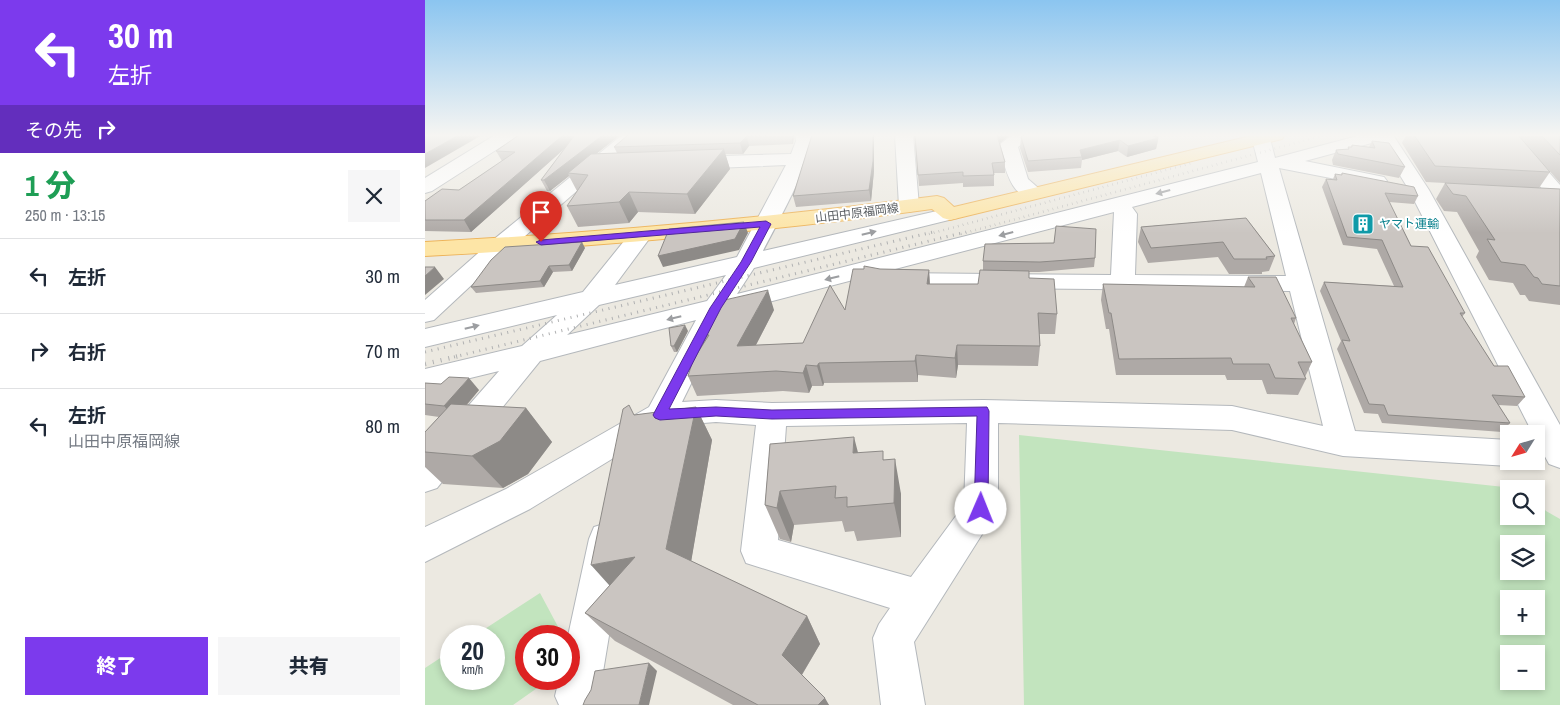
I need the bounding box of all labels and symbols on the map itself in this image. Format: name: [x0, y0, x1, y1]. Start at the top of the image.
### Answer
one-way arrow: [1156, 189, 1171, 197]
pin: [520, 191, 562, 242]
street label: 山田中原福岡線: [814, 200, 900, 226]
building icon: ヤマト運輸: [1351, 212, 1375, 236]
place label: ヤマト運輸: [1379, 216, 1439, 232]
one-way arrow: [862, 229, 877, 237]
one-way arrow: [999, 230, 1014, 238]
one-way arrow: [824, 274, 839, 282]
one-way arrow: [667, 314, 682, 322]
one-way arrow: [465, 322, 480, 330]
north arrow: [1500, 425, 1545, 470]
position arrow: [954, 482, 1006, 534]
speed limit sign: 30: [515, 625, 580, 690]

